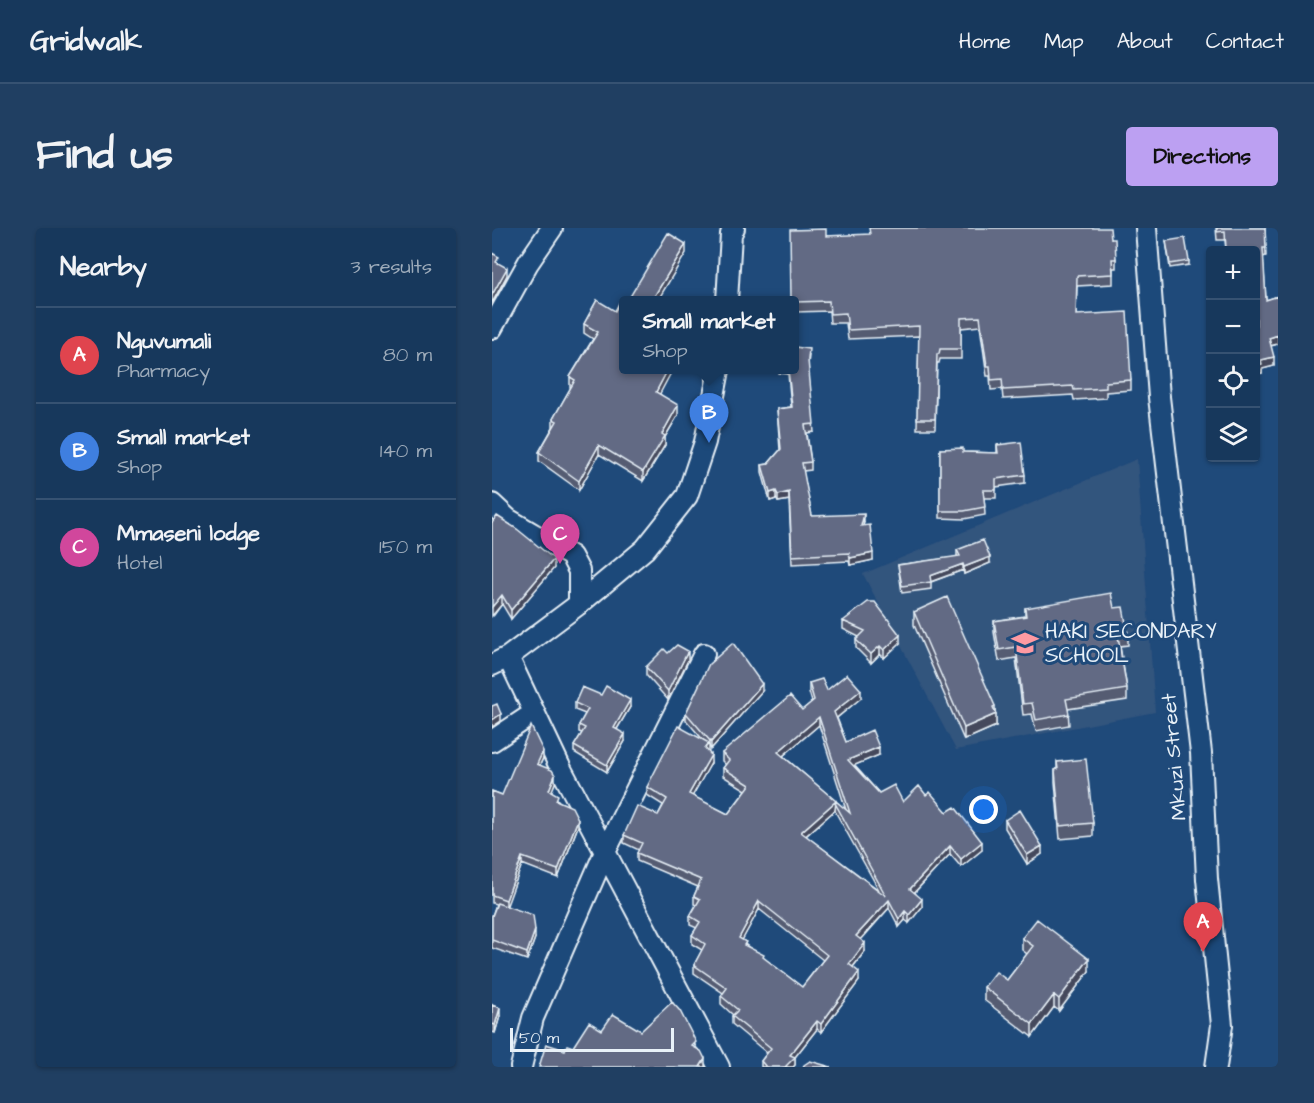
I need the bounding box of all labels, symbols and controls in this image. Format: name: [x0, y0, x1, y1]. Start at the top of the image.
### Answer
text: Gridwalk: [30, 22, 142, 61]
text: Home: [959, 27, 1011, 56]
text: Map: [1044, 27, 1084, 56]
text: About: [1117, 27, 1173, 56]
text: Contact: [1206, 27, 1284, 56]
text: Find us: [36, 127, 173, 185]
button: Directions: [1126, 127, 1278, 186]
map controls: [1206, 246, 1260, 462]
button: +: [1206, 246, 1260, 300]
text: Nearby: [60, 249, 147, 285]
text: 3 results: [350, 253, 432, 281]
popup: [619, 296, 799, 374]
button: −: [1206, 300, 1260, 354]
text: Small market: [643, 306, 775, 337]
text: Nguvumali: [117, 326, 211, 357]
text: Shop: [643, 337, 688, 365]
text: A: [73, 341, 86, 369]
text: 80 m: [383, 341, 432, 369]
button: locate: [1206, 354, 1260, 408]
text: Pharmacy: [117, 357, 210, 385]
pin: B: [690, 394, 728, 443]
button: layers: [1206, 408, 1260, 462]
text: Small market: [117, 422, 250, 453]
text: B: [72, 437, 87, 465]
text: 140 m: [380, 437, 432, 465]
text: Shop: [117, 453, 162, 481]
pin: C: [540, 514, 580, 564]
text: Mmaseni lodge: [117, 518, 260, 549]
text: C: [72, 533, 87, 561]
text: 150 m: [379, 533, 432, 561]
text: Hotel: [117, 549, 162, 577]
place label: HAKI SECONDARY SCHOOL: [1045, 617, 1217, 670]
school or university icon: HAKI SECONDARY SCHOOL: [1010, 628, 1040, 658]
street label: Mkuzi Street: [1154, 692, 1194, 822]
your location: [969, 795, 998, 824]
pin: A: [1184, 902, 1222, 952]
scale bar: [510, 1025, 674, 1052]
text: 50 m: [519, 1027, 559, 1049]

